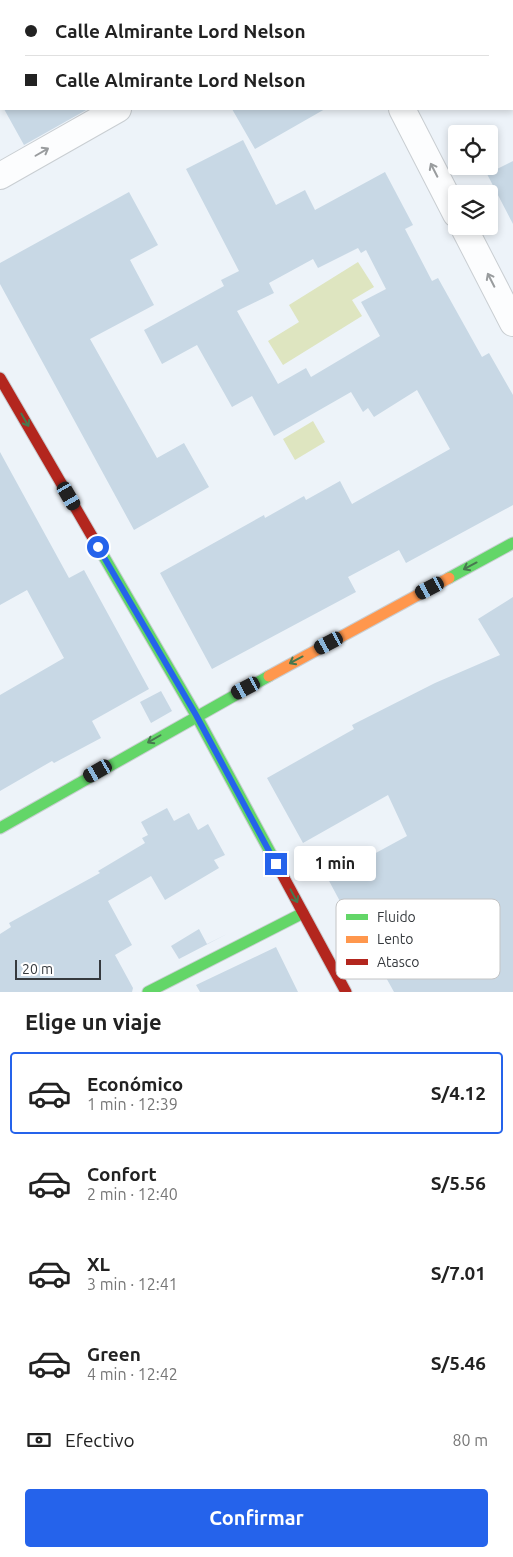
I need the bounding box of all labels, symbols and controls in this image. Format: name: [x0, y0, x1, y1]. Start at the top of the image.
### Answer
text: Calle Almirante Lord Nelson: [55, 20, 306, 42]
text: Calle Almirante Lord Nelson: [55, 69, 306, 91]
map controls: [448, 125, 498, 235]
button: locate: [448, 125, 498, 175]
one-way arrow: [35, 147, 50, 157]
one-way arrow: [429, 163, 439, 178]
button: layers: [448, 185, 498, 235]
one-way arrow: [485, 273, 495, 287]
one-way arrow: [20, 413, 30, 427]
car: [55, 479, 82, 513]
route start: [87, 536, 109, 558]
one-way arrow: [463, 562, 478, 572]
car: [413, 574, 446, 602]
car: [312, 629, 345, 657]
one-way arrow: [290, 656, 304, 666]
car: [229, 674, 262, 702]
one-way arrow: [147, 734, 162, 744]
car: [81, 757, 114, 785]
callout: 1 min: [294, 846, 376, 882]
route end: [265, 853, 287, 875]
text: 1 min: [315, 854, 355, 872]
one-way arrow: [289, 889, 299, 904]
legend: [336, 899, 500, 979]
text: Fluido: [377, 909, 416, 925]
text: Lento: [377, 931, 414, 947]
text: Atasco: [377, 954, 420, 970]
scale bar: [15, 957, 101, 980]
text: 20 m: [22, 961, 53, 977]
text: Elige un viaje: [25, 1009, 162, 1034]
icon: car: [27, 1071, 72, 1116]
text: Económico: [87, 1073, 183, 1095]
text: S/4.12: [431, 1082, 486, 1104]
text: 1 min · 12:39: [87, 1095, 178, 1113]
icon: car: [27, 1161, 72, 1206]
text: Confort: [87, 1163, 157, 1185]
text: S/5.56: [431, 1172, 486, 1194]
text: 2 min · 12:40: [87, 1185, 178, 1203]
icon: car: [27, 1251, 72, 1296]
text: XL: [87, 1253, 110, 1275]
text: S/7.01: [431, 1262, 486, 1284]
text: 3 min · 12:41: [87, 1275, 178, 1293]
icon: car: [27, 1341, 72, 1386]
text: Green: [87, 1343, 141, 1365]
text: S/5.46: [431, 1352, 486, 1374]
text: 4 min · 12:42: [87, 1365, 178, 1383]
icon: cash: [25, 1426, 53, 1454]
text: Efectivo: [65, 1429, 135, 1451]
text: 80 m: [452, 1431, 488, 1449]
button: Confirmar: [25, 1489, 488, 1547]

